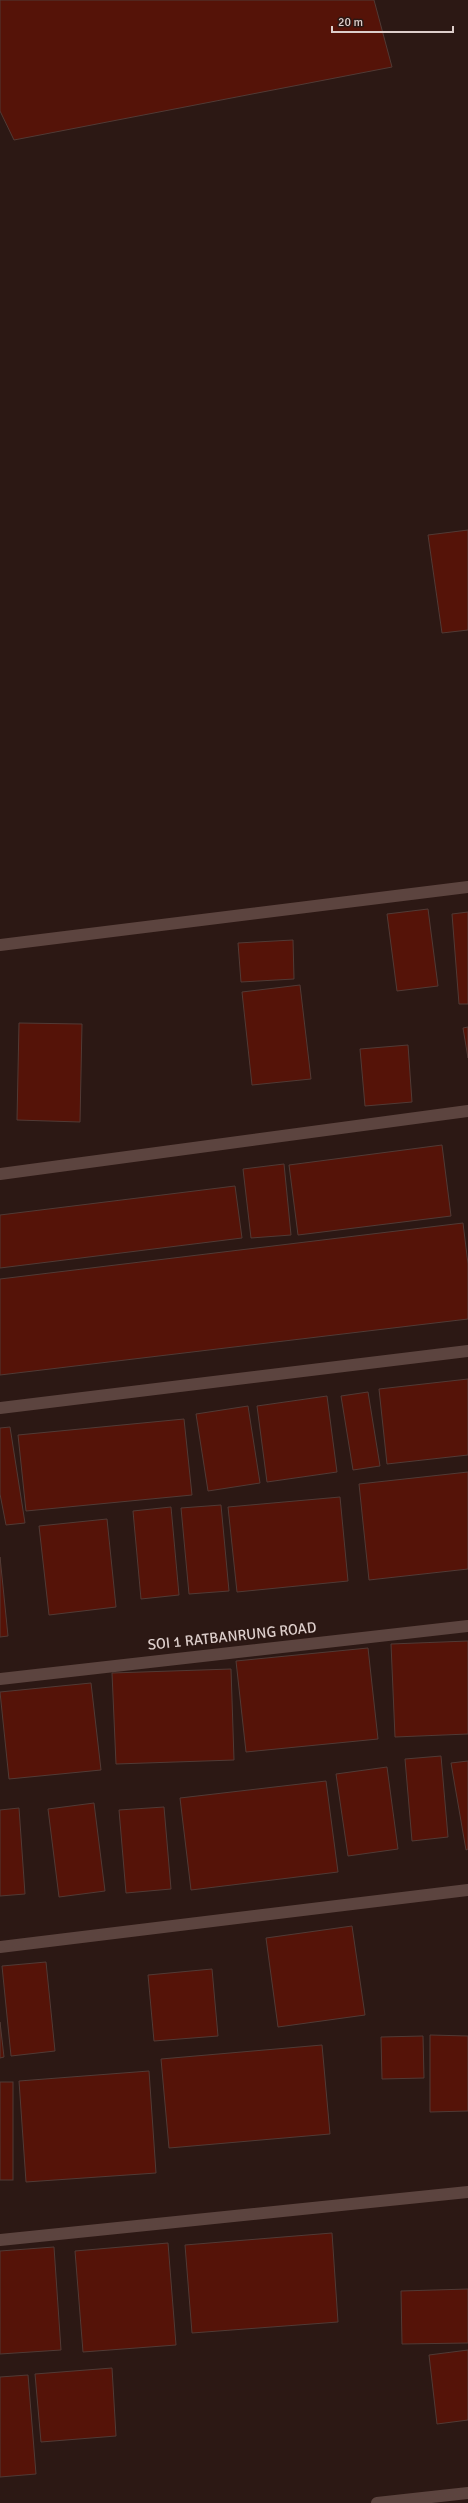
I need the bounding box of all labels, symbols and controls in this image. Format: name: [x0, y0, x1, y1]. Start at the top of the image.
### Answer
scale bar: [332, 8, 453, 34]
text: 20 m: [338, 15, 363, 30]
street label: SOI 1 RATBANRUNG ROAD: [147, 1618, 317, 1654]

